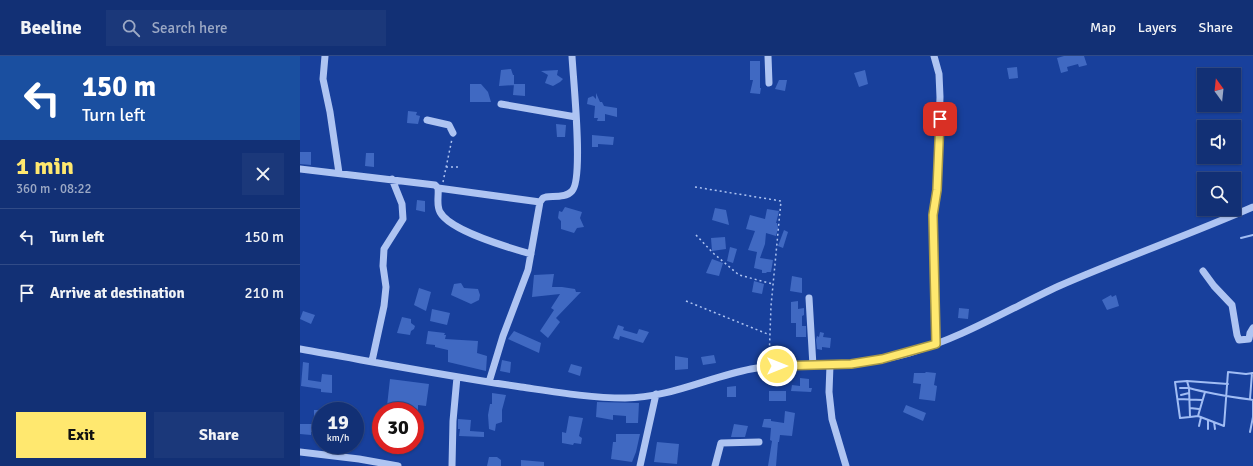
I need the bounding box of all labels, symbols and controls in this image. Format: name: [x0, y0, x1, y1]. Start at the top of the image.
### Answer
search box: [106, 10, 386, 46]
text: Beeline: [20, 16, 82, 40]
icon: search: [120, 17, 142, 39]
text: Search here: [152, 19, 227, 37]
text: Map: [1090, 19, 1116, 36]
text: Layers: [1138, 19, 1177, 36]
text: Share: [1199, 19, 1233, 36]
north arrow: [1197, 68, 1241, 112]
map controls: [1197, 68, 1241, 216]
text: 150 m: [82, 70, 156, 104]
icon: left: [16, 72, 68, 124]
pin: [923, 102, 957, 136]
text: Turn left: [82, 104, 145, 126]
icon: arrive: [929, 108, 951, 130]
button: sound: [1197, 120, 1241, 164]
text: 1 min: [16, 151, 74, 181]
button: close: [242, 153, 284, 195]
button: search: [1197, 172, 1241, 216]
text: 360 m · 08:22: [16, 181, 92, 197]
icon: left: [16, 226, 38, 248]
text: Turn left: [50, 228, 104, 246]
text: 150 m: [244, 228, 284, 246]
icon: arrive: [16, 282, 38, 304]
text: Arrive at destination: [50, 284, 185, 302]
text: 210 m: [244, 284, 284, 302]
position arrow: [756, 345, 798, 387]
speed limit sign: 30: [372, 402, 424, 454]
text: 19: [327, 410, 349, 435]
button: Exit: [16, 412, 146, 458]
button: Share: [154, 412, 284, 458]
text: km/h: [327, 432, 349, 444]

